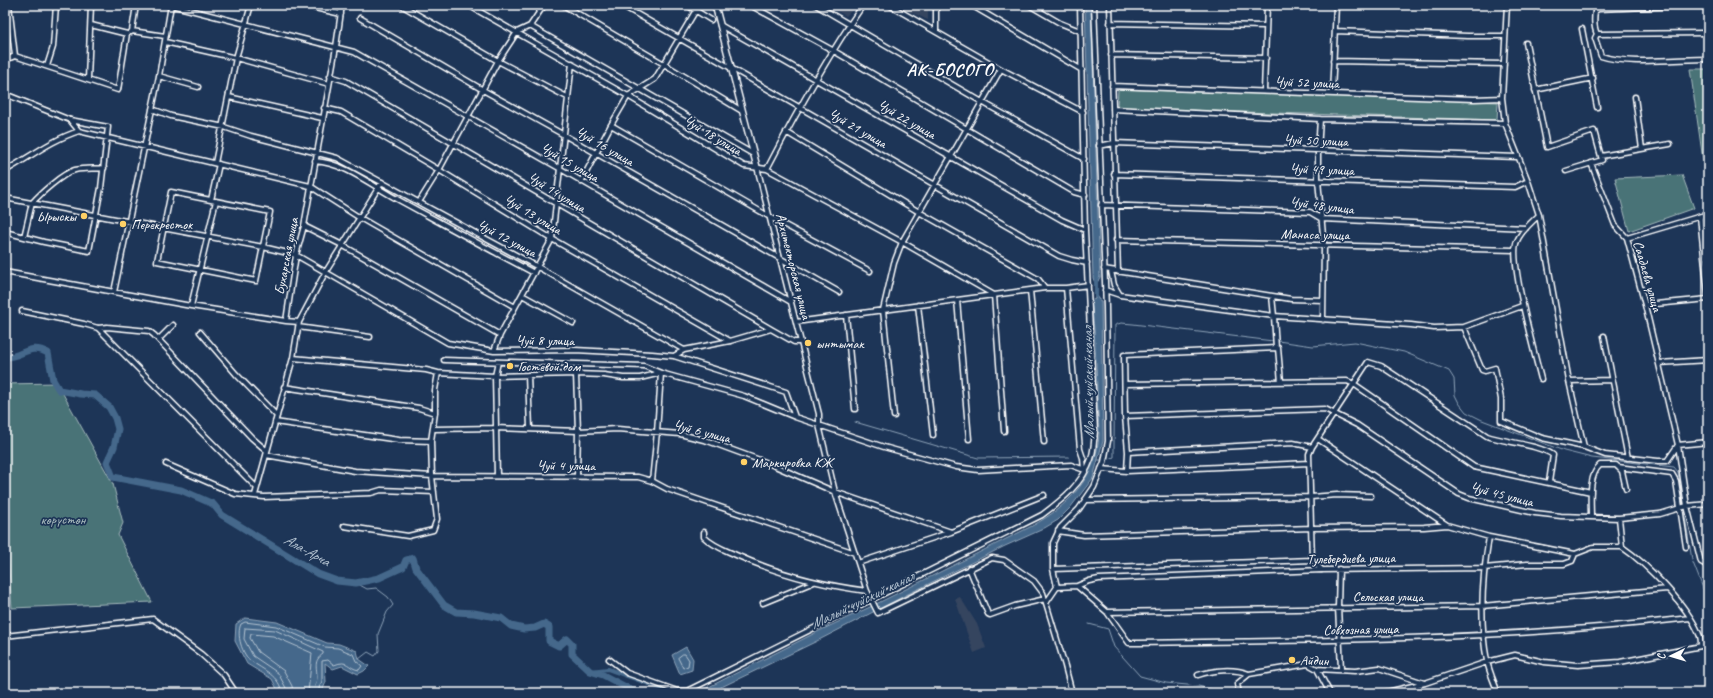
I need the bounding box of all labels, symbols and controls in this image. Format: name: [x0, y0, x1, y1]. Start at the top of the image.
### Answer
district label: АК-БОСОГО: [907, 59, 995, 81]
street label: Чуй 52 улица: [1275, 73, 1341, 92]
street label: Чуй 22 улица: [875, 96, 940, 143]
street label: Чуй 21 улица: [826, 105, 891, 152]
street label: Чуй 18 улица: [681, 112, 746, 160]
street label: Чуй 16 улица: [573, 123, 638, 170]
street label: Чуй 50 улица: [1284, 131, 1350, 150]
street label: Чуй 15 улица: [538, 139, 603, 186]
street label: Чуй 49 улица: [1290, 160, 1356, 179]
street label: Чуй 14 улица: [525, 169, 590, 217]
street label: Чуй 13 улица: [501, 191, 566, 239]
street label: Чуй 48 улица: [1289, 193, 1356, 218]
place label: Ырыскы: [37, 208, 78, 225]
marker: Ырыскы: [79, 211, 89, 221]
street label: Архитекторская улица: [772, 211, 815, 322]
street label: Бухарская улица: [271, 215, 302, 296]
place label: Перекресток: [131, 216, 193, 233]
street label: Чуй 12 улица: [474, 216, 540, 262]
marker: Перекресток: [118, 219, 128, 229]
street label: Манаса улица: [1281, 225, 1351, 244]
street label: Саадаева улица: [1629, 239, 1666, 315]
water label: Малый чуйский канал: [1078, 325, 1099, 439]
street label: Чуй 8 улица: [516, 332, 575, 349]
place label: ынтымак: [816, 335, 866, 352]
marker: ынтымак: [803, 338, 813, 348]
place label: Гостевой дом: [518, 358, 582, 375]
marker: Гостевой дом: [505, 361, 515, 371]
street label: Чуй 6 улица: [672, 416, 733, 447]
place label: Маркировка КЖ: [752, 454, 835, 471]
street label: Чуй 4 улица: [537, 457, 596, 474]
marker: Маркировка КЖ: [739, 457, 749, 467]
street label: Чуй 45 улица: [1469, 478, 1536, 511]
park label: көрүстөн: [41, 511, 87, 528]
water label: Ала-Арча: [280, 530, 334, 571]
street label: Тулебердиева улица: [1307, 549, 1396, 568]
water label: Малый чуйский канал: [808, 566, 919, 634]
street label: Сельская улица: [1353, 588, 1424, 605]
street label: Совхозная улица: [1323, 620, 1399, 639]
north arrow: [1651, 636, 1691, 676]
place label: Айдин: [1300, 652, 1330, 669]
text: С: [1654, 652, 1668, 660]
marker: Айдин: [1287, 655, 1297, 665]

